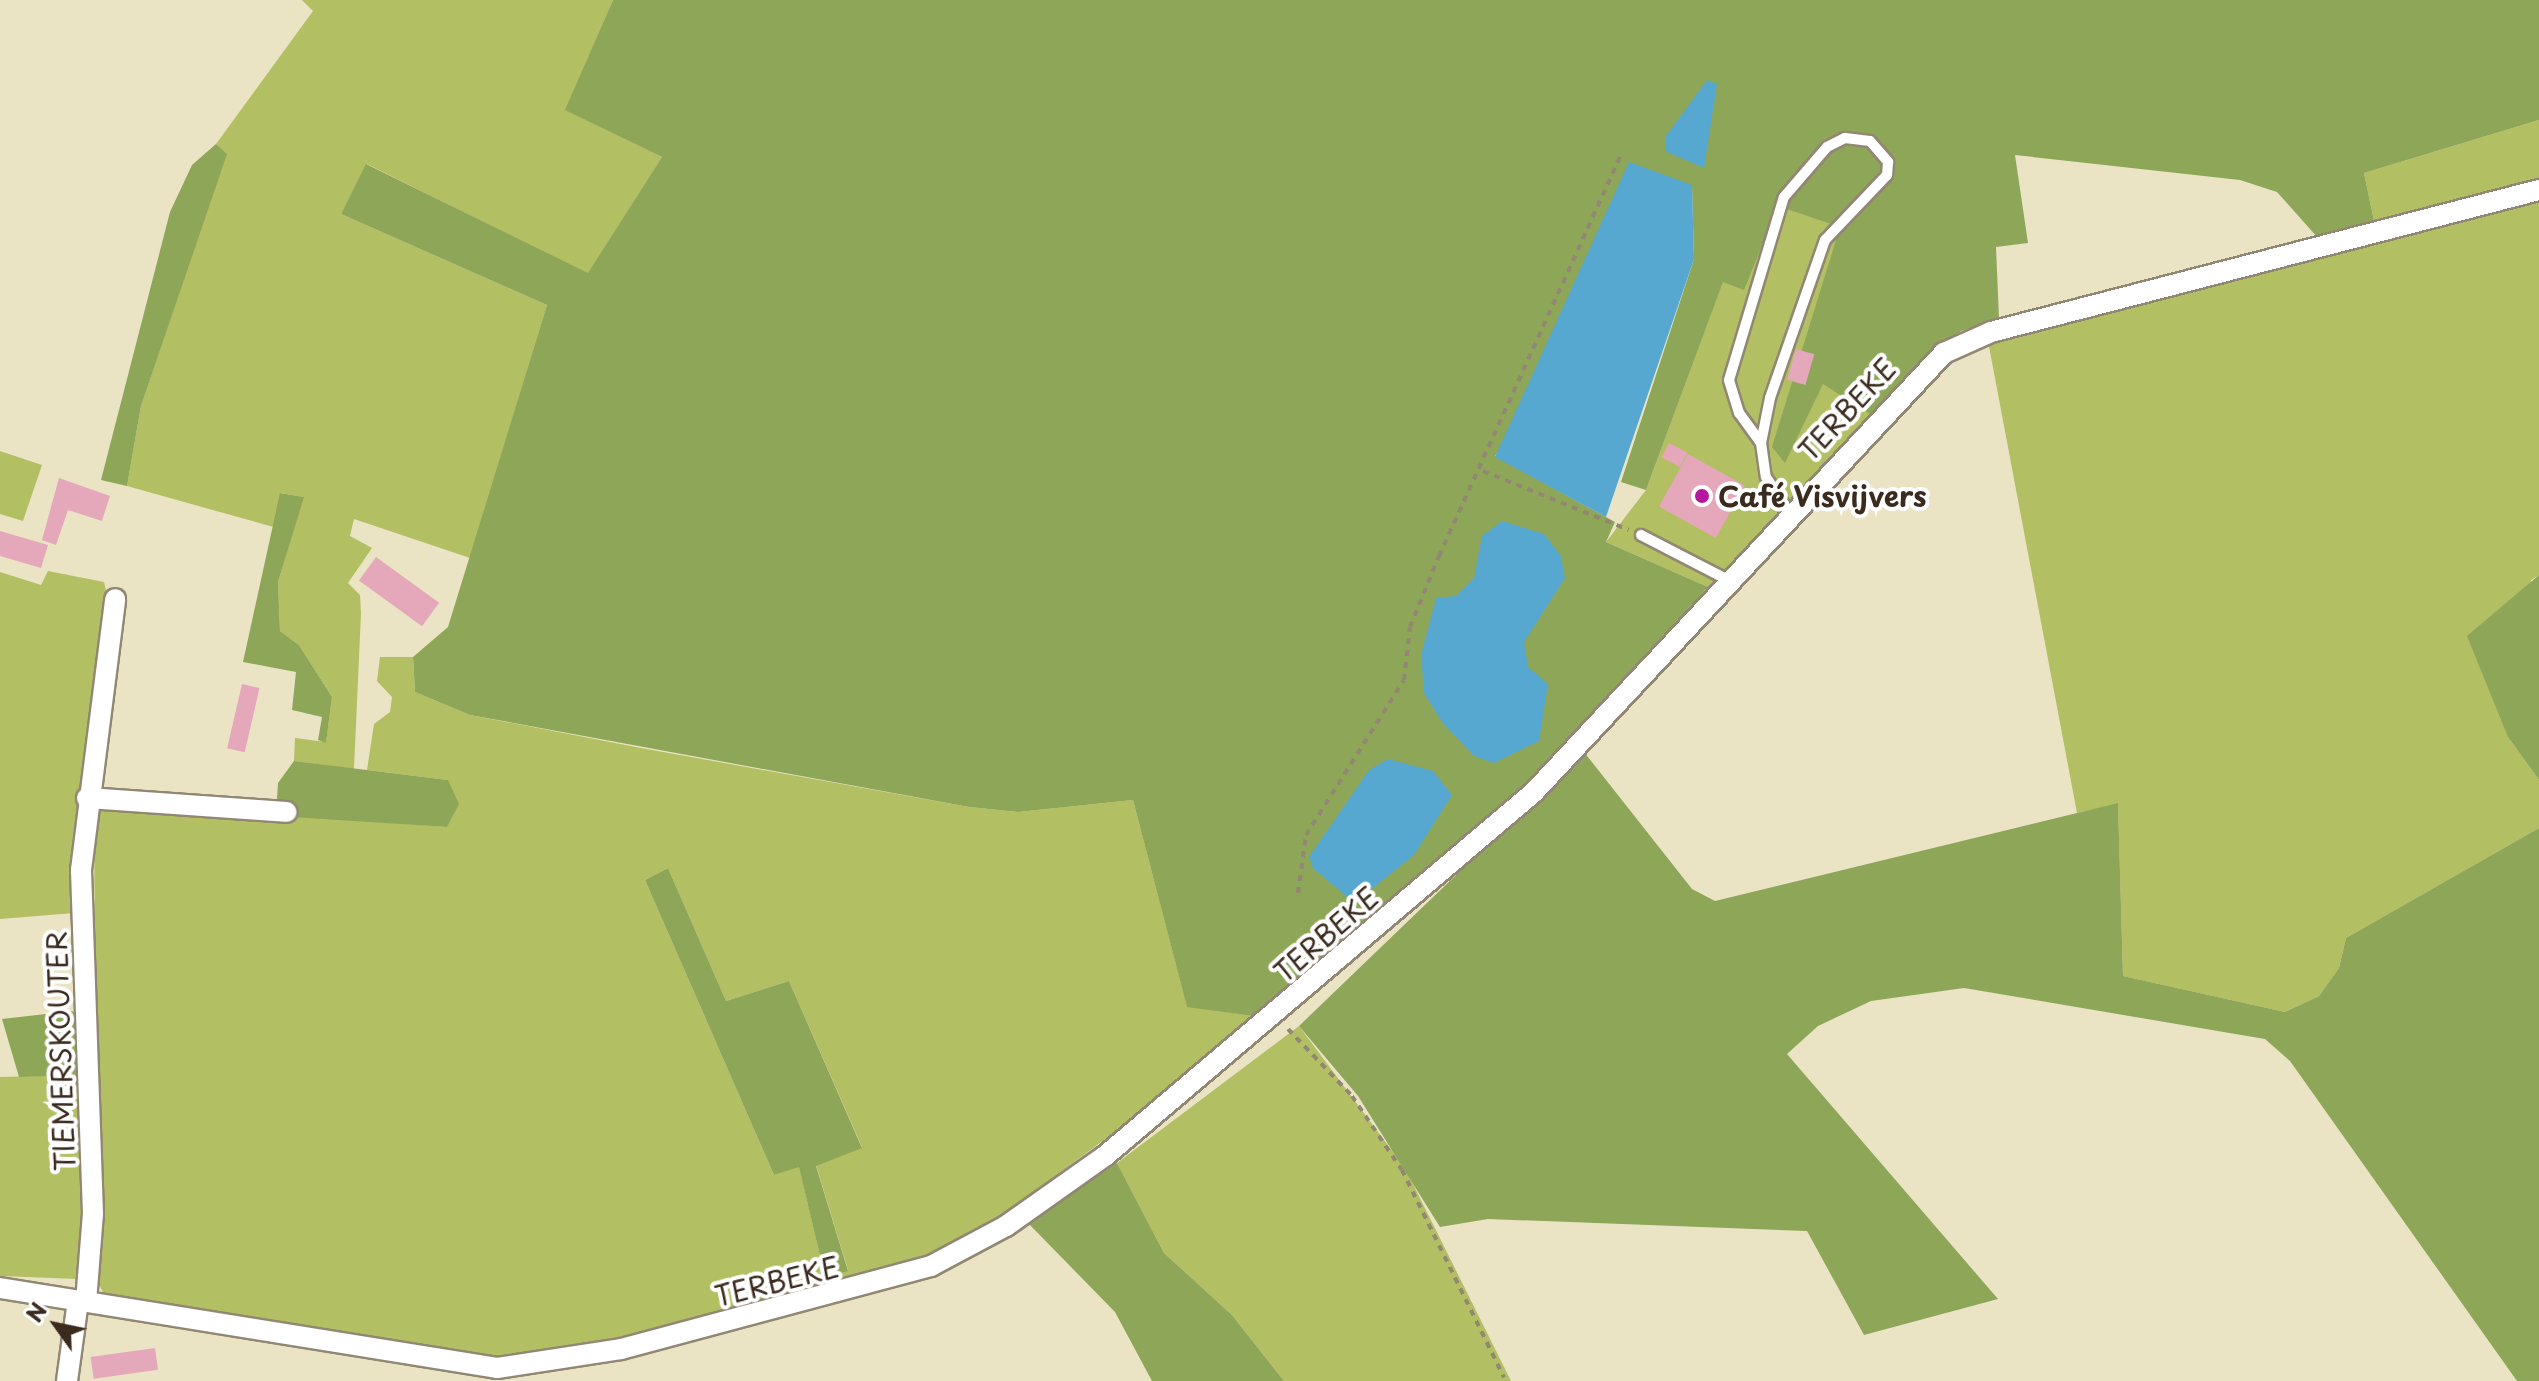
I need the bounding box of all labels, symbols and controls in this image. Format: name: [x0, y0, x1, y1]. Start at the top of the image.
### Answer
street label: TERBEKE: [1791, 351, 1903, 467]
place label: Café Visvijvers: [1718, 479, 1926, 513]
marker: Café Visvijvers: [1693, 487, 1711, 505]
street label: TERBEKE: [1267, 880, 1385, 988]
street label: TIEMERSKOUTER: [39, 930, 81, 1172]
street label: TERBEKE: [711, 1249, 843, 1313]
north arrow: [16, 1285, 96, 1365]
text: N: [17, 1295, 54, 1328]

